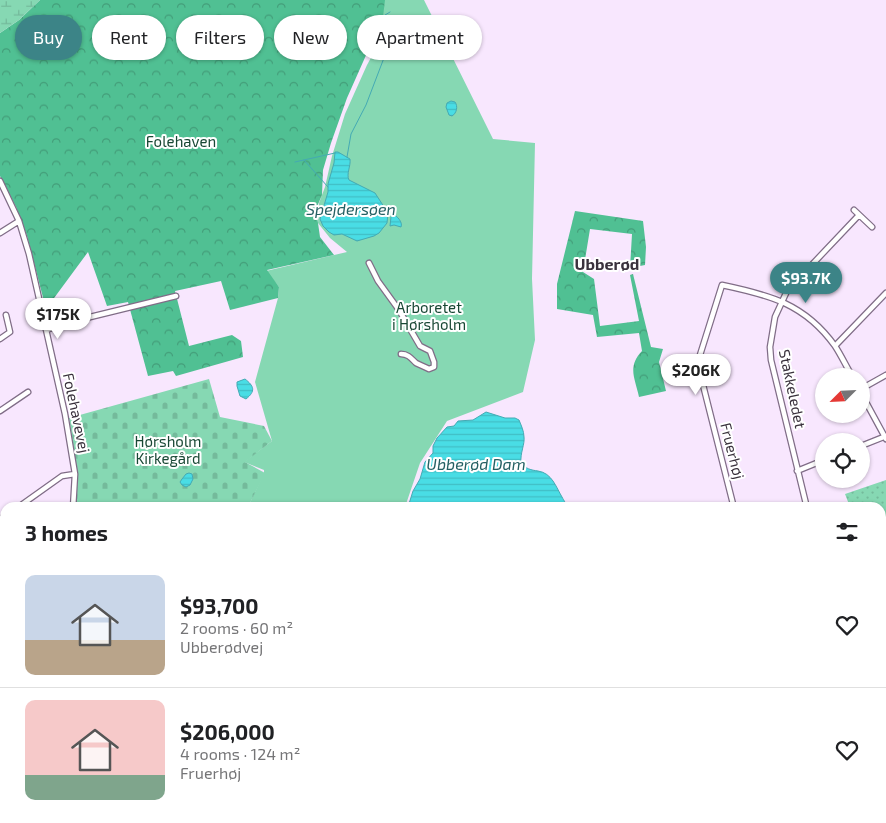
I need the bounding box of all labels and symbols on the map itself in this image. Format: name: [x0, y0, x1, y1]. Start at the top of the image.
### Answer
park label: Folehaven: [146, 132, 216, 150]
water label: Spejdersøen: [306, 199, 396, 219]
district label: Ubberød: [575, 254, 639, 273]
pin: $93.7K: [765, 262, 847, 304]
pin: $175K: [23, 298, 93, 340]
park label: Arboretet i Hørsholm: [392, 298, 466, 333]
street label: Stakkeledet: [776, 348, 810, 430]
pin: $206K: [661, 354, 731, 396]
north arrow: [815, 368, 870, 422]
street label: Folehavevej: [59, 371, 94, 455]
street label: Fruerhøj: [716, 421, 749, 481]
park label: Hørsholm Kirkegård: [134, 432, 202, 467]
water label: Ubberød Dam: [426, 454, 526, 473]

